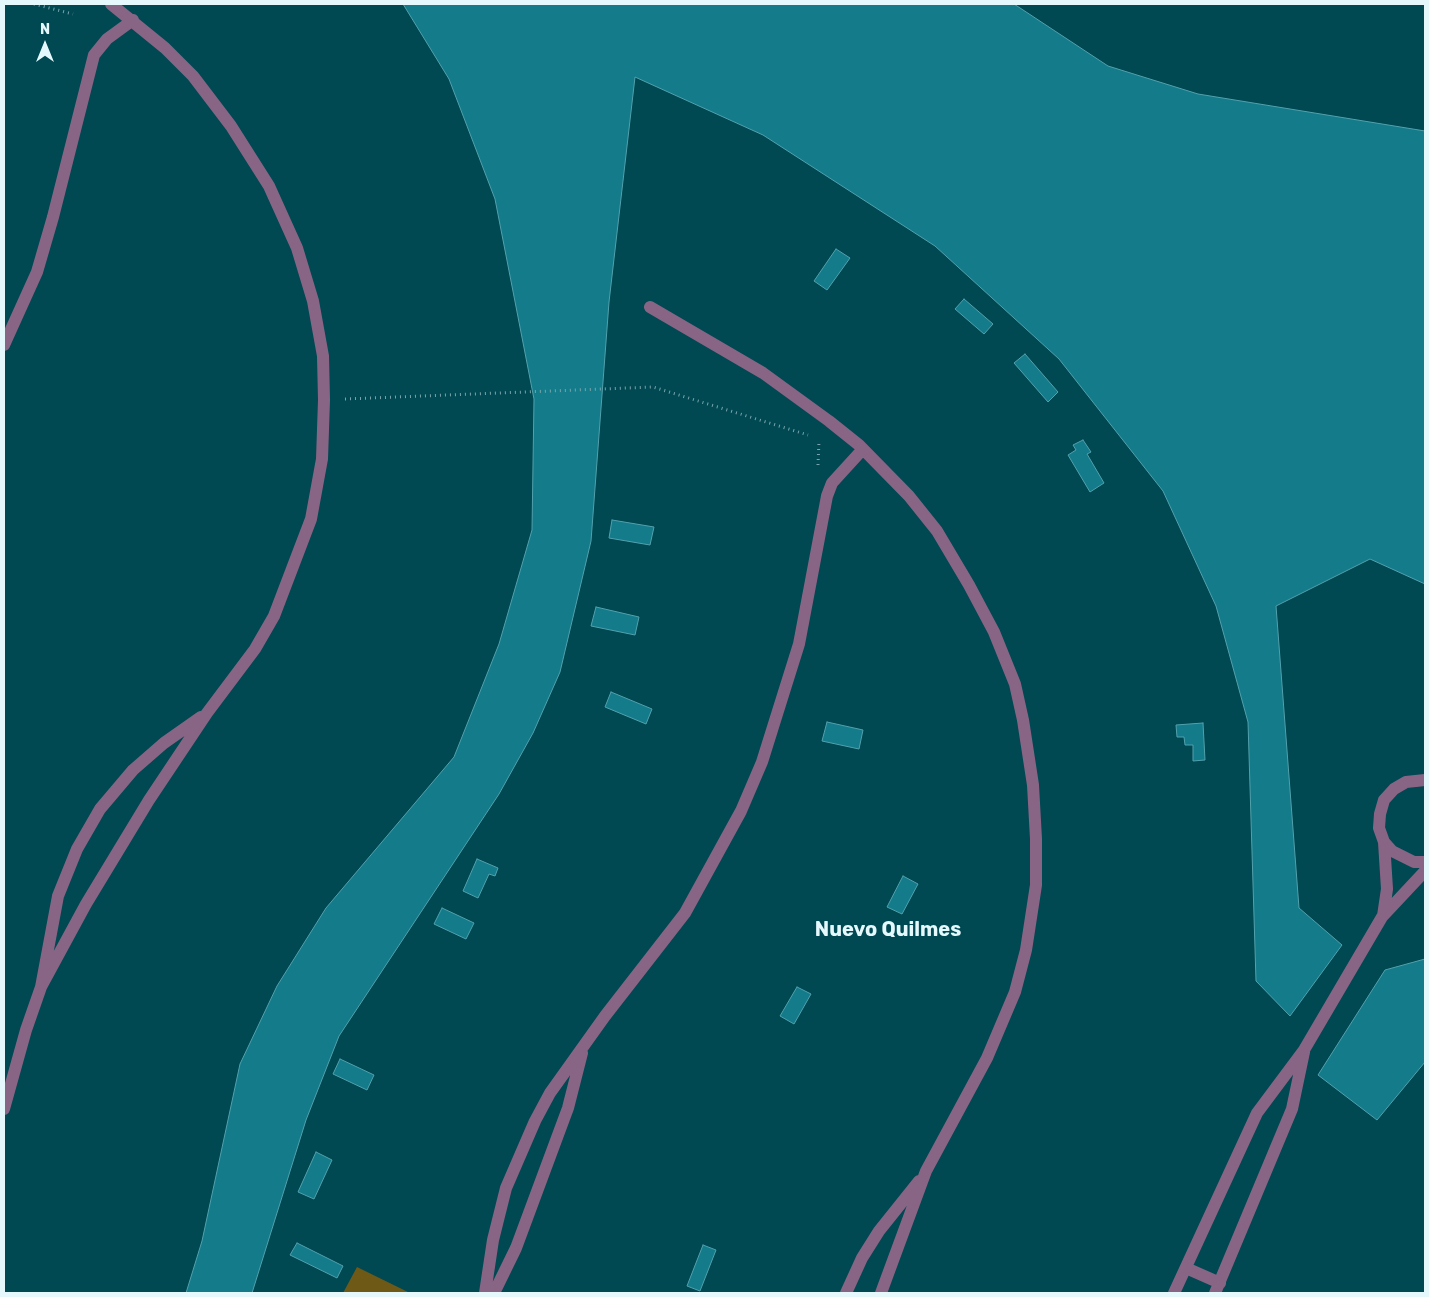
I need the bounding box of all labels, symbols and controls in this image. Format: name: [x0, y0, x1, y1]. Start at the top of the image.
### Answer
north arrow: [20, 20, 70, 70]
text: N: [40, 21, 50, 38]
district label: Nuevo Quilmes: [815, 918, 961, 942]

